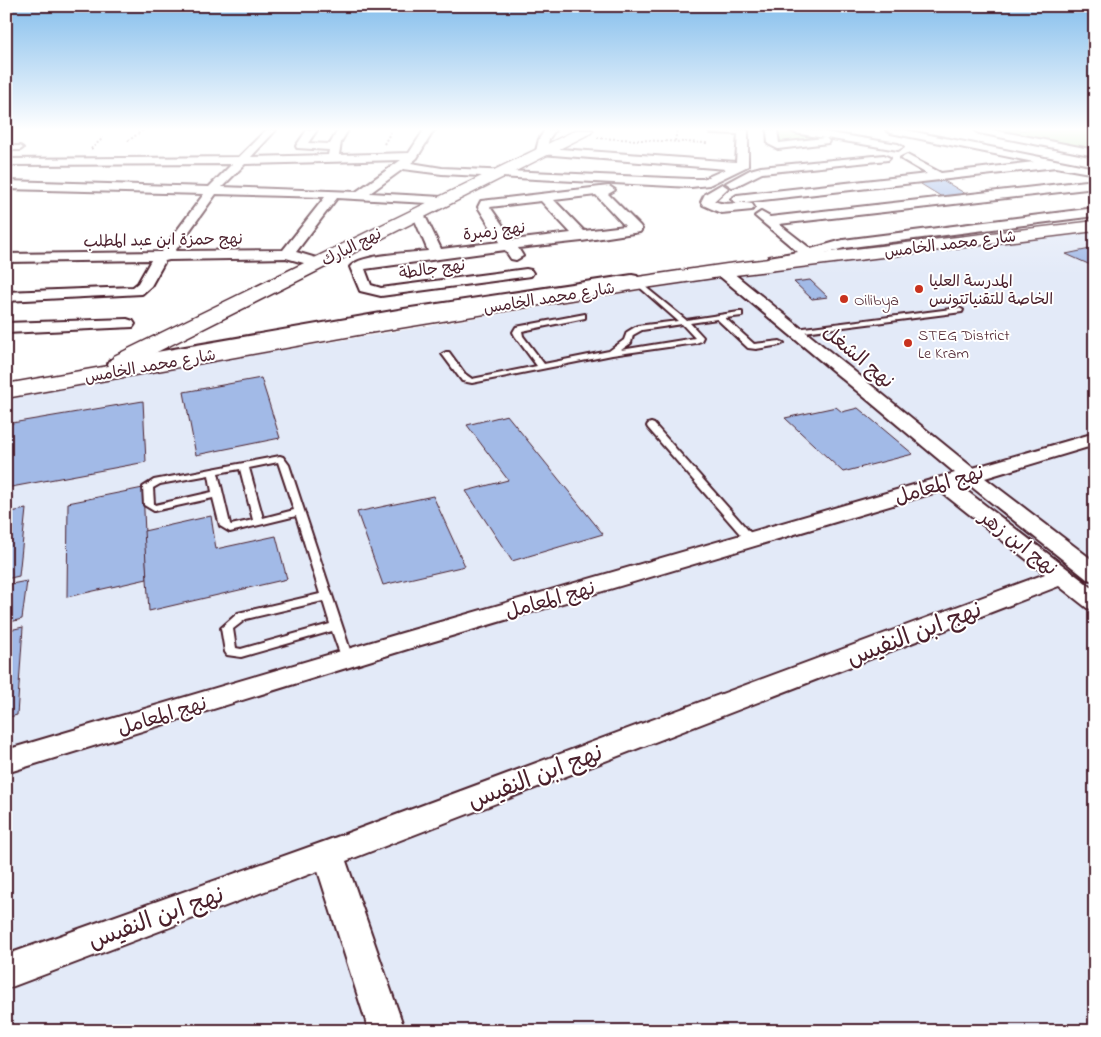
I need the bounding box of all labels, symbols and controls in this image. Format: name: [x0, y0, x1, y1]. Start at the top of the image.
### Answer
street label: نهج زمبرة: [462, 216, 527, 248]
street label: نهج البارك: [318, 222, 386, 273]
street label: شارع محمد الخامس: [883, 225, 1018, 265]
street label: نهج حمزة ابن عبد المطلب: [83, 228, 243, 254]
street label: نهج جالطة: [397, 253, 467, 287]
place label: المدرسة العليا الخاصة للتقنياتتونس: [929, 270, 1053, 312]
street label: شارع محمد الخامس: [482, 277, 617, 321]
marker: المدرسة العليا الخاصة للتقنياتتونس: [913, 283, 925, 295]
place label: Oilibya: [854, 289, 899, 313]
marker: Oilibya: [838, 293, 850, 305]
street label: نهج الشغل: [815, 319, 900, 397]
place label: STEG District Le Kram: [918, 324, 1010, 366]
marker: STEG District Le Kram: [902, 337, 914, 349]
street label: شارع محمد الخامس: [83, 344, 218, 390]
street label: نهج المعامل: [891, 459, 988, 514]
street label: نهج ابن زهر: [970, 503, 1063, 584]
street label: نهج المعامل: [502, 575, 599, 628]
street label: نهج ابن النفيس: [842, 593, 988, 677]
street label: نهج المعامل: [114, 690, 211, 745]
street label: نهج ابن النفيس: [463, 736, 609, 820]
street label: نهج ابن النفيس: [84, 879, 230, 960]

